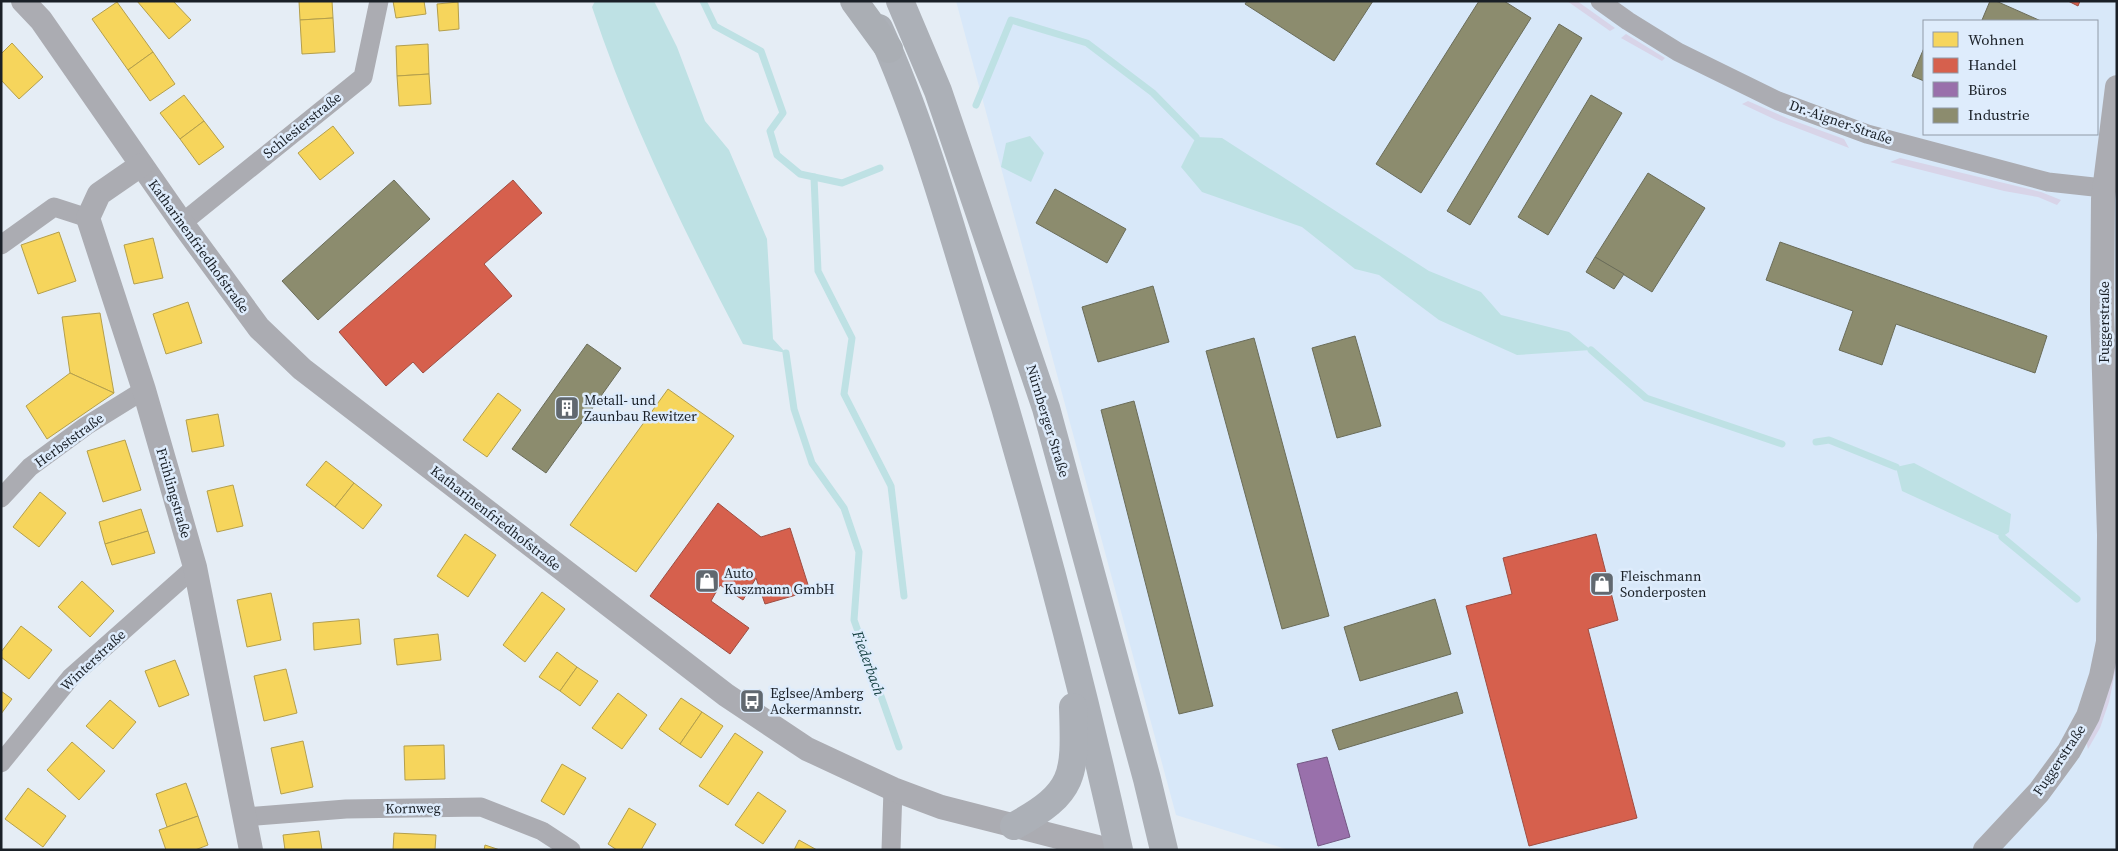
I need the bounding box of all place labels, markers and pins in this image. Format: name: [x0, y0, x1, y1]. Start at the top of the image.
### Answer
place label: Metall- und Zaunbau Rewitzer: [584, 390, 697, 426]
building icon: Metall- und Zaunbau Rewitzer: [554, 395, 580, 421]
place label: Auto Kuszmann GmbH: [724, 563, 835, 599]
place label: Fleischmann Sonderposten: [1620, 566, 1707, 602]
shop icon: Auto Kuszmann GmbH: [694, 568, 720, 594]
shop icon: Fleischmann Sonderposten: [1589, 571, 1615, 597]
place label: Eglsee/Amberg Ackermannstr.: [770, 683, 864, 719]
bus stop icon: Eglsee/Amberg Ackermannstr.: [739, 688, 765, 714]

